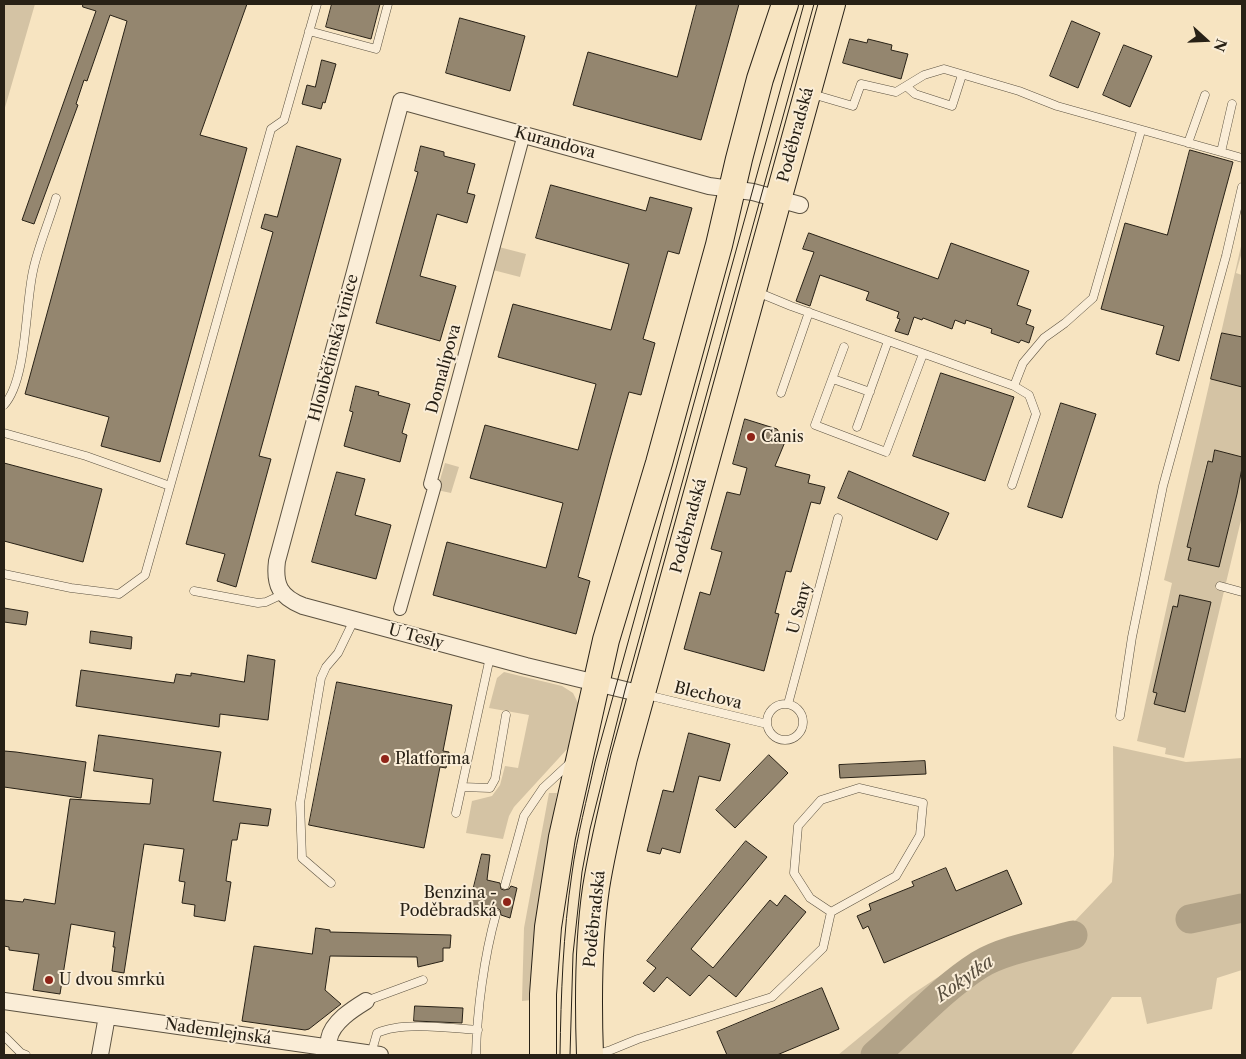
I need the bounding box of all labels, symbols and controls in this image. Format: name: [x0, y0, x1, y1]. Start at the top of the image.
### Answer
north arrow: [1181, 15, 1231, 65]
text: N: [1210, 36, 1231, 54]
street label: Poděbradská: [774, 85, 818, 185]
street label: Kurandova: [512, 123, 598, 163]
street label: Hloubětínská vinice: [305, 272, 363, 424]
street label: Domalípova: [423, 322, 465, 416]
place label: Canis: [761, 427, 804, 447]
marker: Canis: [745, 431, 757, 443]
street label: Poděbradská: [667, 476, 711, 576]
street label: U Sany: [784, 580, 816, 636]
street label: U Tesly: [386, 620, 446, 654]
street label: Blechova: [672, 678, 744, 714]
place label: Platforma: [395, 749, 470, 769]
marker: Platforma: [379, 753, 391, 765]
street label: Poděbradská: [580, 870, 610, 968]
place label: Benzina - Poděbradská: [399, 883, 497, 921]
marker: Benzina - Poděbradská: [501, 896, 513, 908]
water label: Rokytka: [932, 951, 998, 1007]
place label: U dvou smrků: [59, 970, 165, 990]
marker: U dvou smrků: [43, 974, 55, 986]
street label: Nademlejnská: [163, 1015, 273, 1049]

